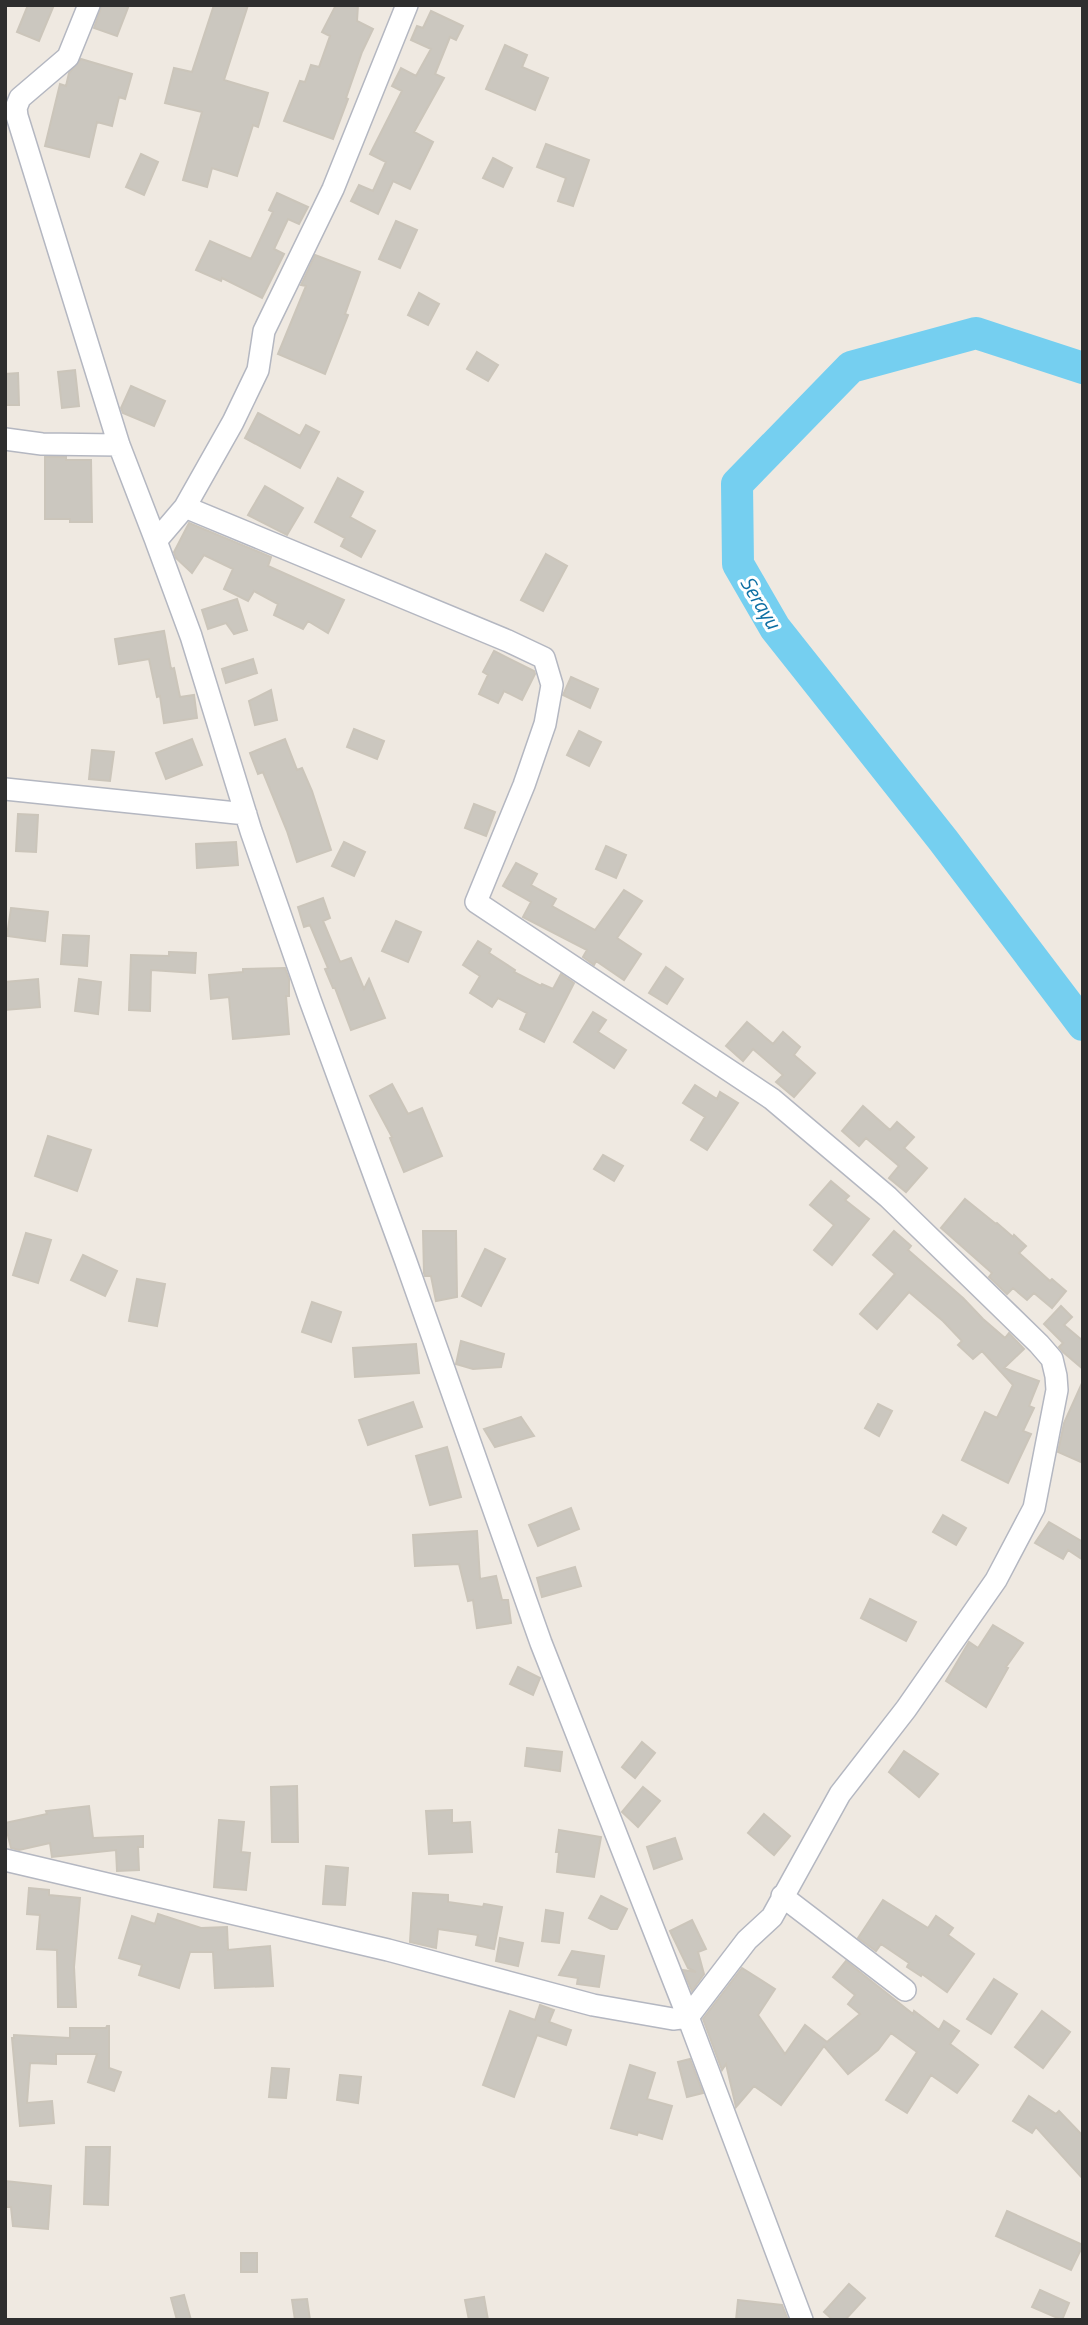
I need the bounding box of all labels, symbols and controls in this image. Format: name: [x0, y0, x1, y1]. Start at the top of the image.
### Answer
water label: Serayu: [733, 569, 790, 636]

